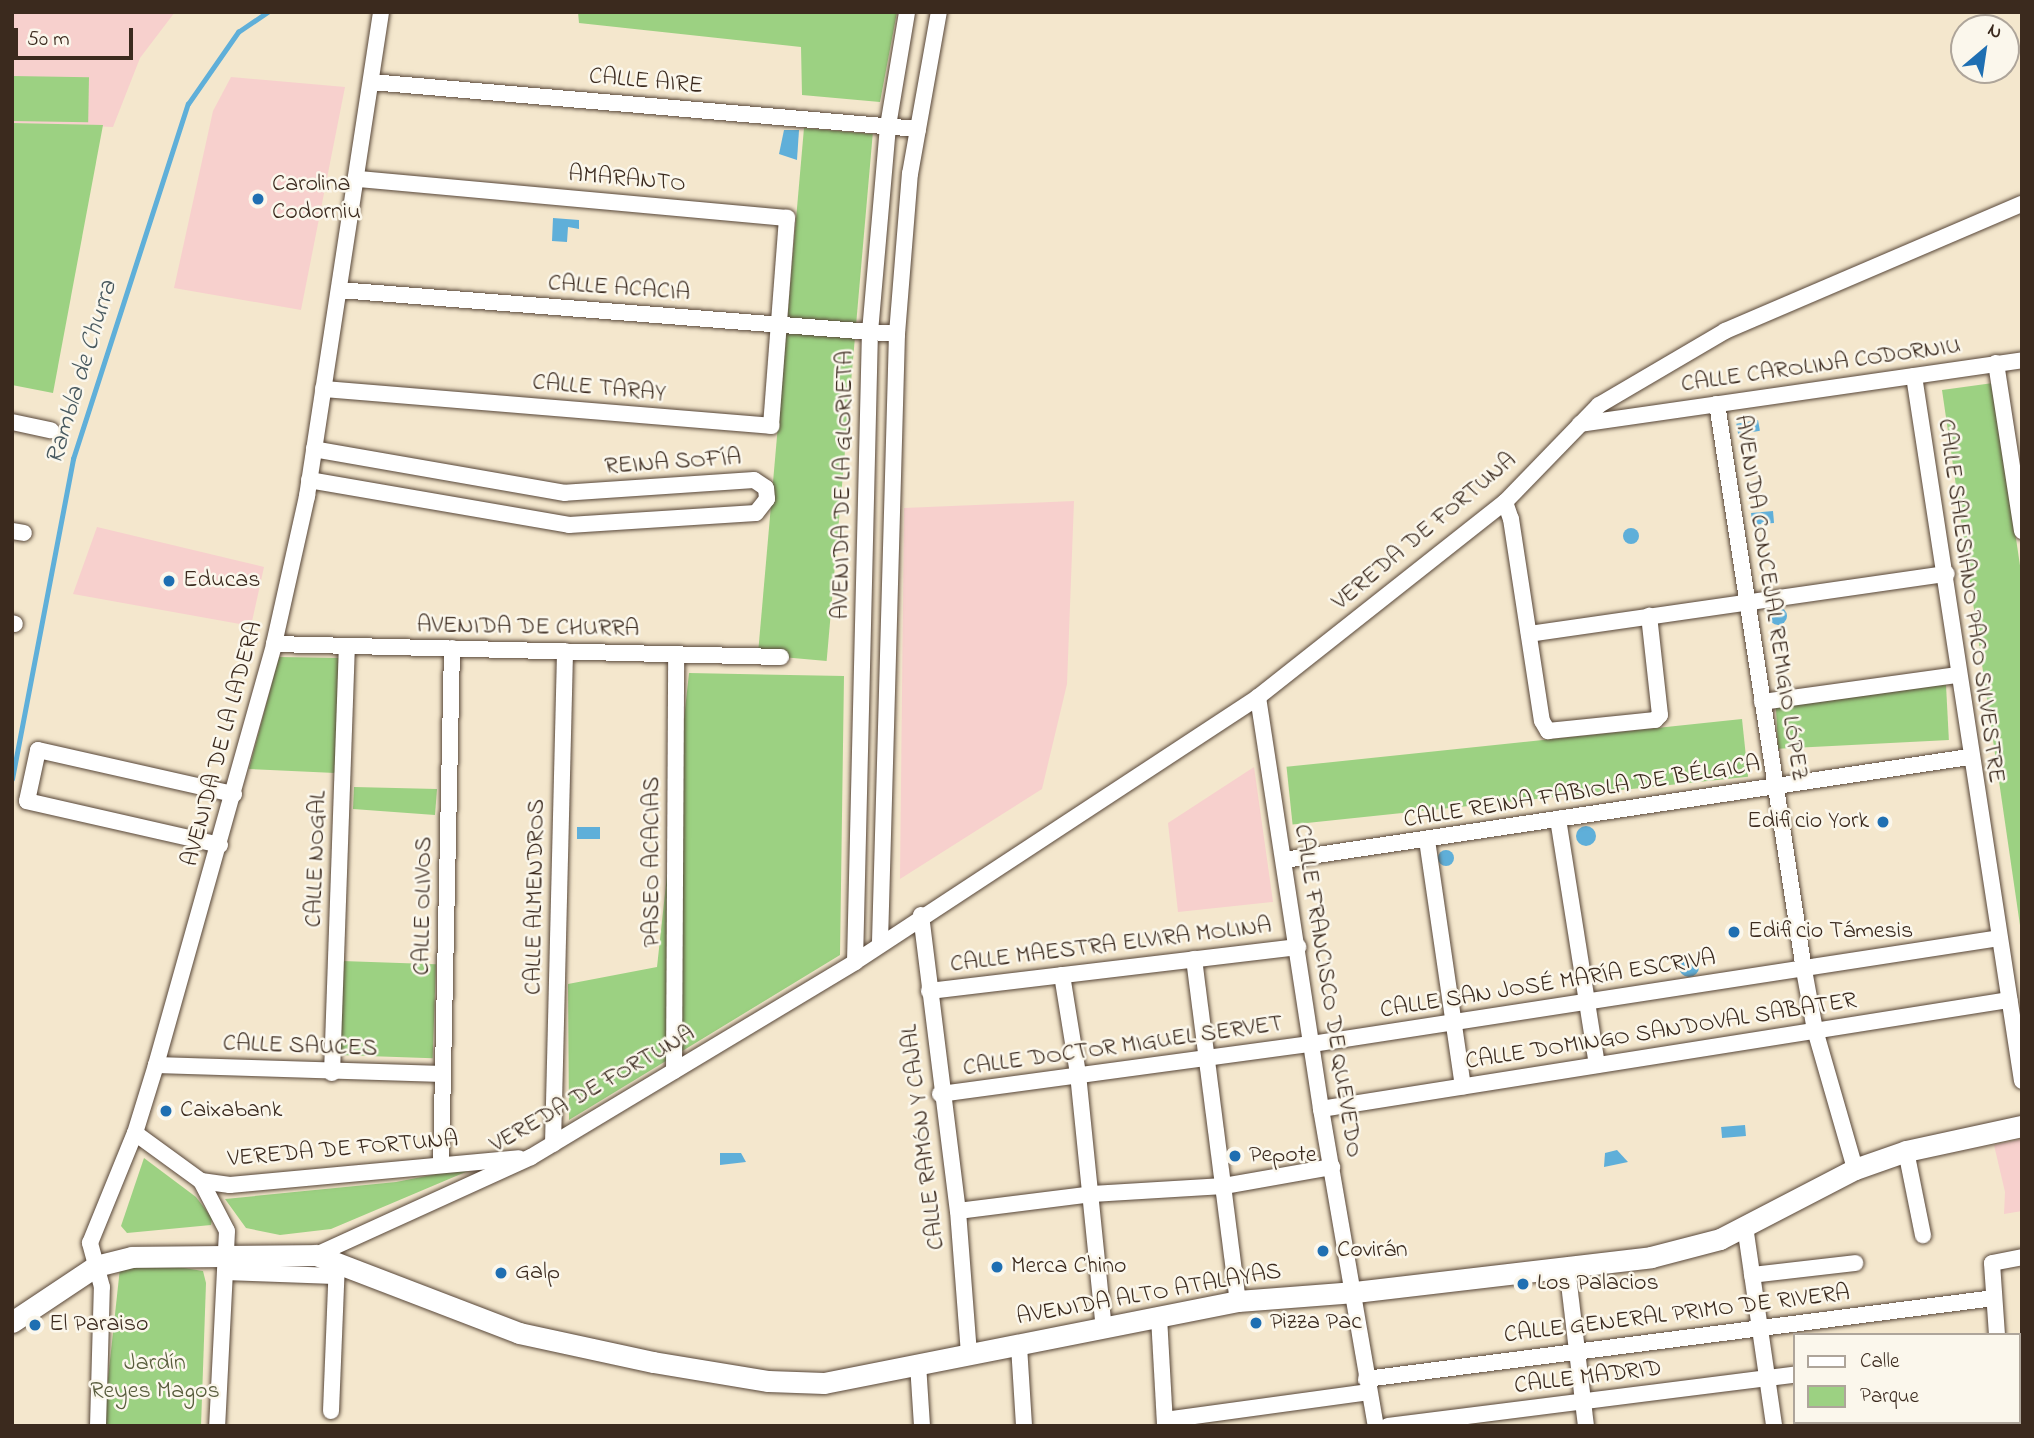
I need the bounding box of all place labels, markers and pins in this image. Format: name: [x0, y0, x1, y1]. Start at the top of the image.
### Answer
place label: Carolina Codorniu: [272, 171, 361, 227]
marker: Carolina Codorniu: [250, 191, 266, 207]
place label: Educas: [183, 567, 261, 595]
marker: Educas: [161, 573, 177, 589]
place label: Edificio York: [1747, 808, 1869, 836]
marker: Edificio York: [1875, 814, 1891, 830]
place label: Edificio Támesis: [1748, 918, 1913, 946]
marker: Edificio Támesis: [1726, 924, 1742, 940]
place label: Caixabank: [180, 1097, 282, 1125]
marker: Caixabank: [158, 1103, 174, 1119]
place label: Pepote: [1249, 1142, 1317, 1170]
marker: Pepote: [1227, 1148, 1243, 1164]
place label: Covirán: [1337, 1237, 1408, 1265]
marker: Covirán: [1315, 1243, 1331, 1259]
place label: Merca Chino: [1011, 1253, 1127, 1281]
place label: Galp: [515, 1259, 560, 1287]
marker: Merca Chino: [989, 1259, 1005, 1275]
marker: Galp: [493, 1265, 509, 1281]
place label: Los Palacios: [1537, 1270, 1659, 1298]
marker: Los Palacios: [1515, 1276, 1531, 1292]
place label: Pizza Pac: [1270, 1309, 1362, 1337]
place label: El Paraiso: [49, 1311, 148, 1339]
marker: Pizza Pac: [1248, 1315, 1264, 1331]
marker: El Paraiso: [27, 1317, 43, 1333]

